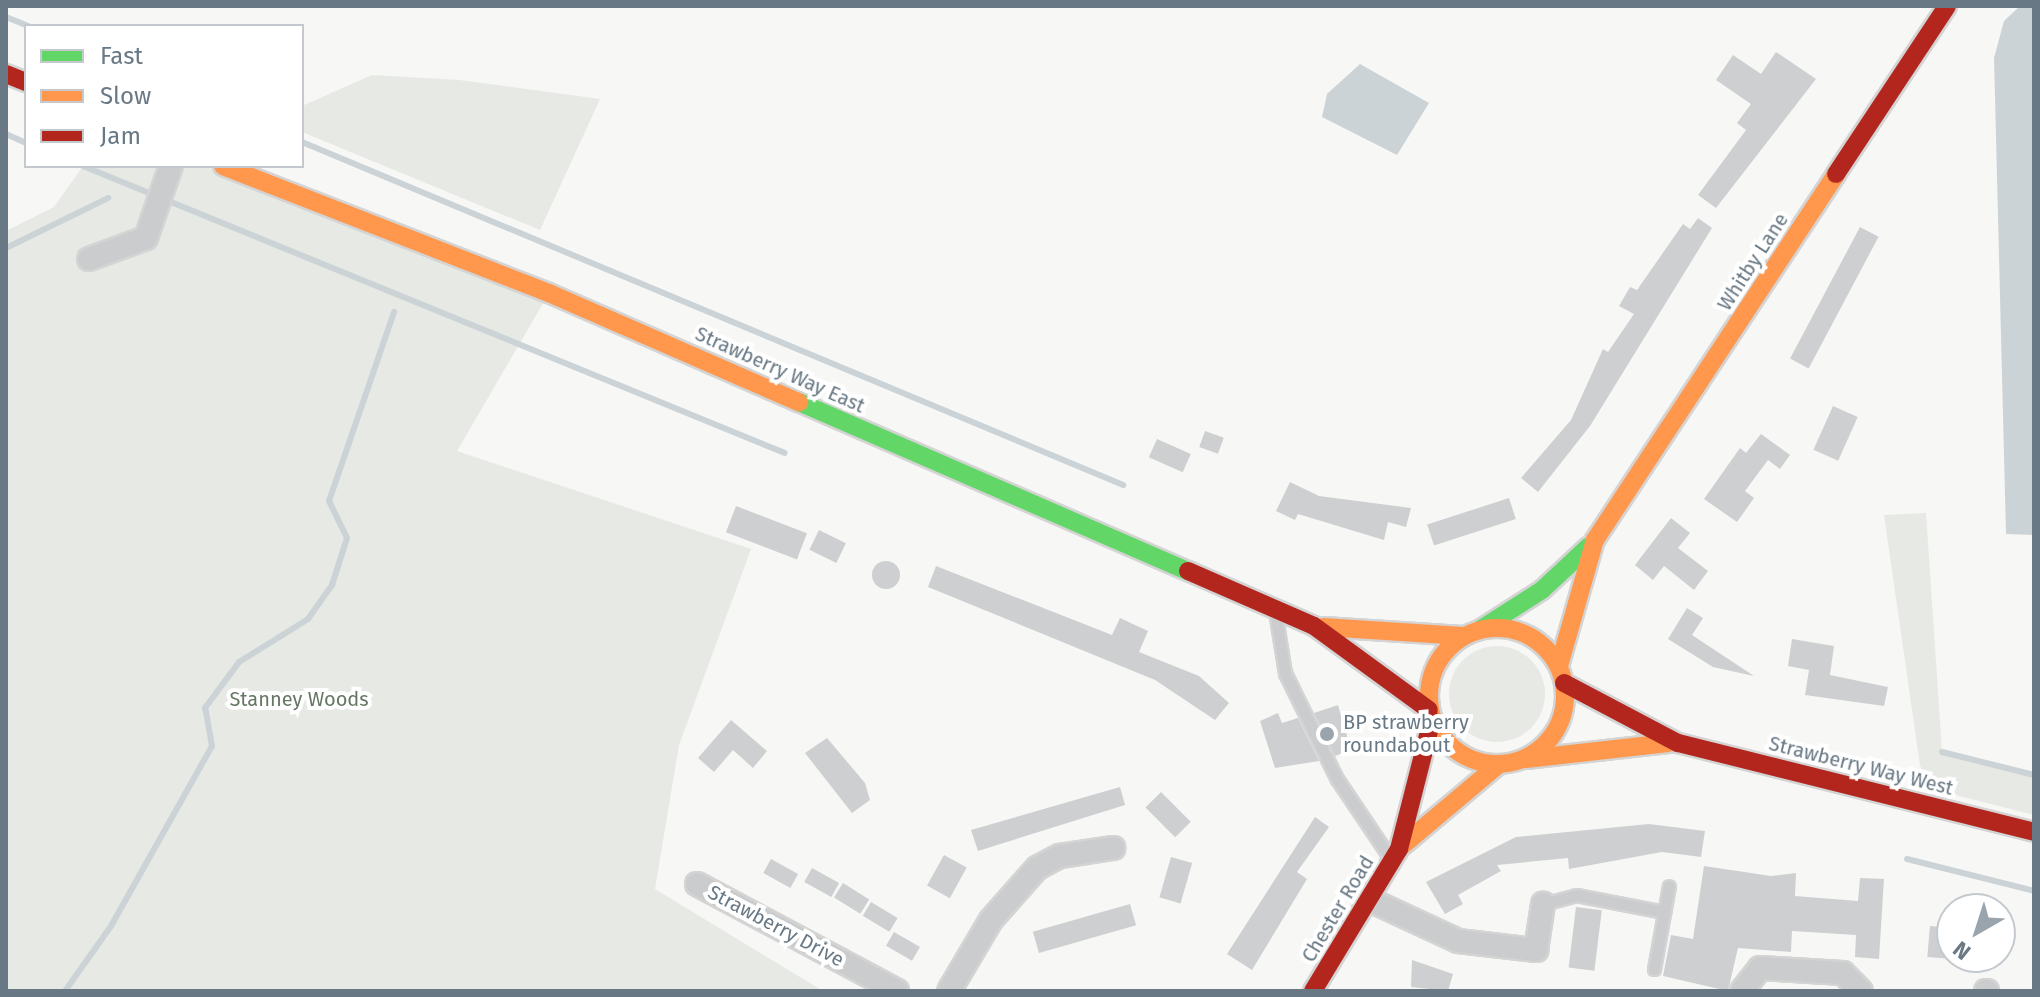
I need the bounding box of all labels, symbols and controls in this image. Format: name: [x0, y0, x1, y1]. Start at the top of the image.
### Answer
legend: [24, 24, 304, 168]
text: Fast: [100, 42, 143, 70]
text: Slow: [100, 82, 151, 110]
text: Jam: [100, 122, 141, 150]
street label: Whitby Lane: [1713, 209, 1793, 315]
street label: Strawberry Way East: [692, 322, 868, 418]
park label: Stanney Woods: [229, 687, 369, 711]
place label: BP strawberry roundabout: [1343, 710, 1469, 757]
marker: BP strawberry roundabout: [1318, 725, 1336, 743]
street label: Strawberry Way West: [1766, 731, 1956, 801]
street label: Chester Road: [1297, 851, 1379, 967]
street label: Strawberry Drive: [704, 880, 848, 972]
north arrow: [1936, 893, 2016, 973]
text: N: [1948, 935, 1976, 966]

